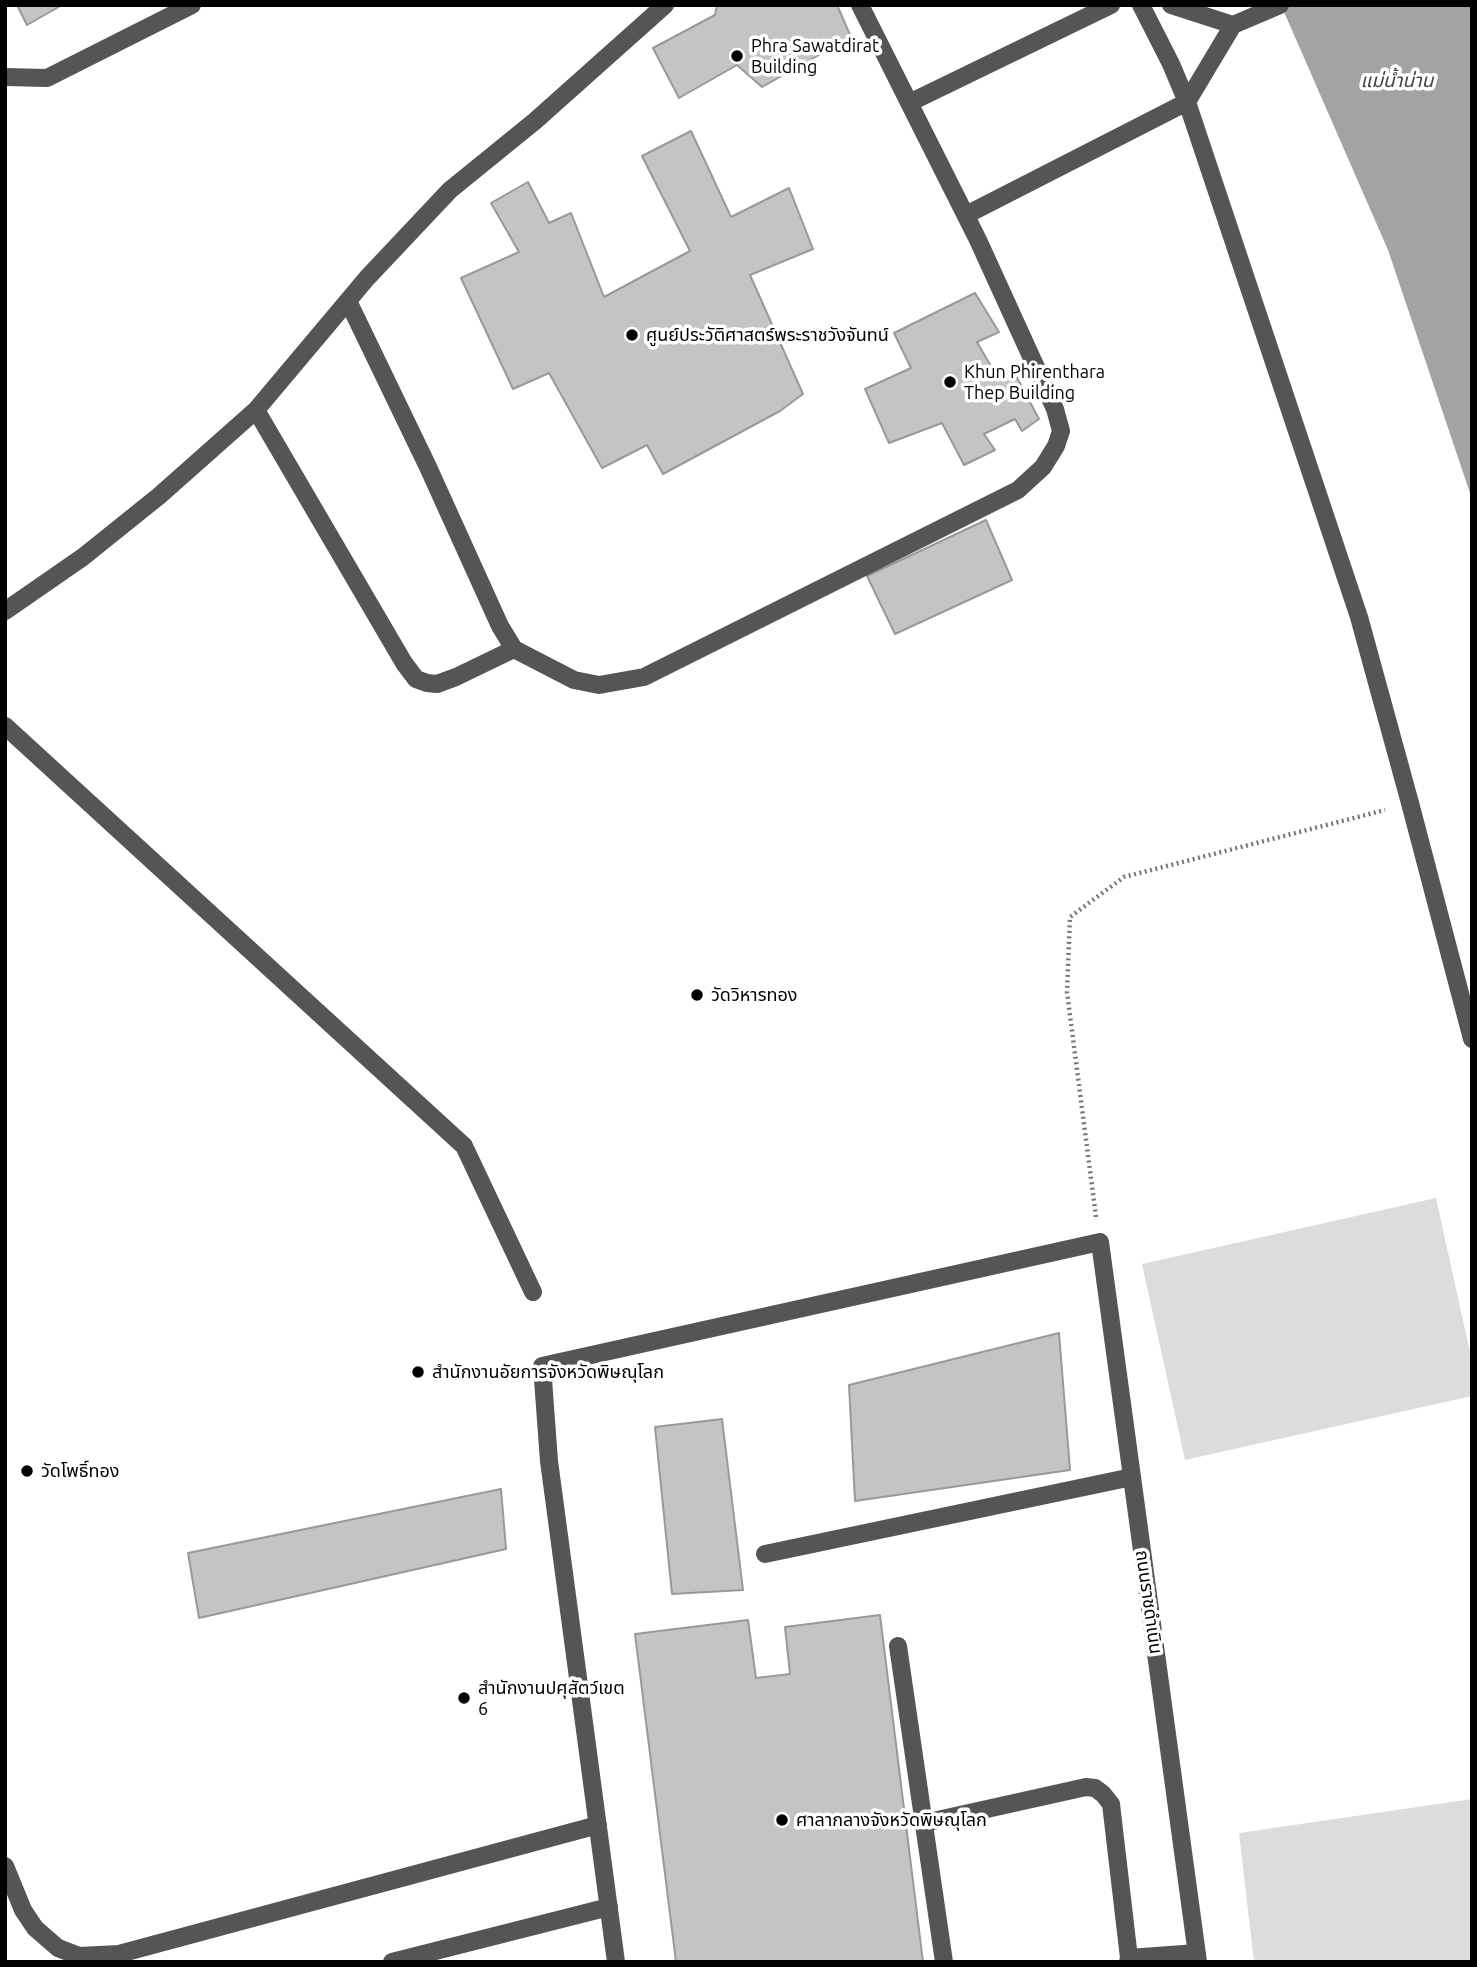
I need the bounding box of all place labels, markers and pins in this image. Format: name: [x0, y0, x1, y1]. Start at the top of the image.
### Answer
place label: Phra Sawatdirat Building: [751, 35, 879, 78]
marker: Phra Sawatdirat Building: [729, 48, 745, 64]
place label: ศูนย์ประวัติศาสตร์พระราชวังจันทน์: [646, 324, 889, 346]
marker: ศูนย์ประวัติศาสตร์พระราชวังจันทน์: [624, 327, 640, 343]
place label: Khun Phirenthara Thep Building: [964, 361, 1105, 404]
marker: Khun Phirenthara Thep Building: [942, 374, 958, 390]
place label: วัดวิหารทอง: [711, 984, 797, 1006]
marker: วัดวิหารทอง: [689, 987, 705, 1003]
place label: สำนักงานอัยการจังหวัดพิษณุโลก: [432, 1361, 664, 1383]
marker: สำนักงานอัยการจังหวัดพิษณุโลก: [410, 1364, 426, 1380]
place label: วัดโพธิ์ทอง: [41, 1460, 119, 1482]
marker: วัดโพธิ์ทอง: [19, 1463, 35, 1479]
place label: สำนักงานปศุสัตว์เขต 6: [478, 1677, 625, 1720]
marker: สำนักงานปศุสัตว์เขต 6: [456, 1690, 472, 1706]
place label: ศาลากลางจังหวัดพิษณุโลก: [796, 1809, 987, 1831]
marker: ศาลากลางจังหวัดพิษณุโลก: [774, 1812, 790, 1828]

